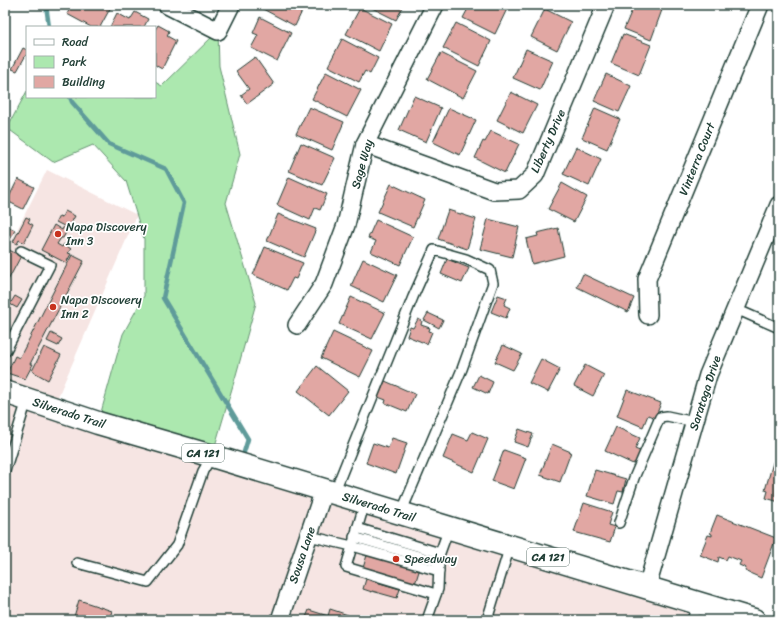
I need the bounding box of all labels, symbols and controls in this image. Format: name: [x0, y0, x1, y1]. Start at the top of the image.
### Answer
legend: [26, 26, 156, 98]
text: Road: [62, 31, 89, 53]
text: Park: [62, 51, 87, 73]
text: Building: [62, 71, 105, 93]
street label: Liberty Drive: [524, 106, 572, 176]
street label: Vinterra Court: [672, 118, 722, 199]
street label: Sage Way: [344, 136, 380, 191]
place label: Napa Discovery Inn 3: [65, 216, 148, 252]
marker: Napa Discovery Inn 3: [53, 229, 63, 239]
place label: Napa Discovery Inn 2: [60, 289, 143, 325]
marker: Napa Discovery Inn 2: [48, 302, 58, 312]
street label: Saratoga Drive: [683, 352, 728, 433]
street label: Silverado Trail: [30, 391, 109, 435]
road number: CA 121: [182, 444, 224, 462]
street label: Silverado Trail: [340, 485, 419, 529]
street label: Sousa Lane: [282, 524, 322, 586]
place label: Speedway: [404, 548, 458, 570]
road number: CA 121: [527, 548, 569, 566]
marker: Speedway: [391, 554, 401, 564]

